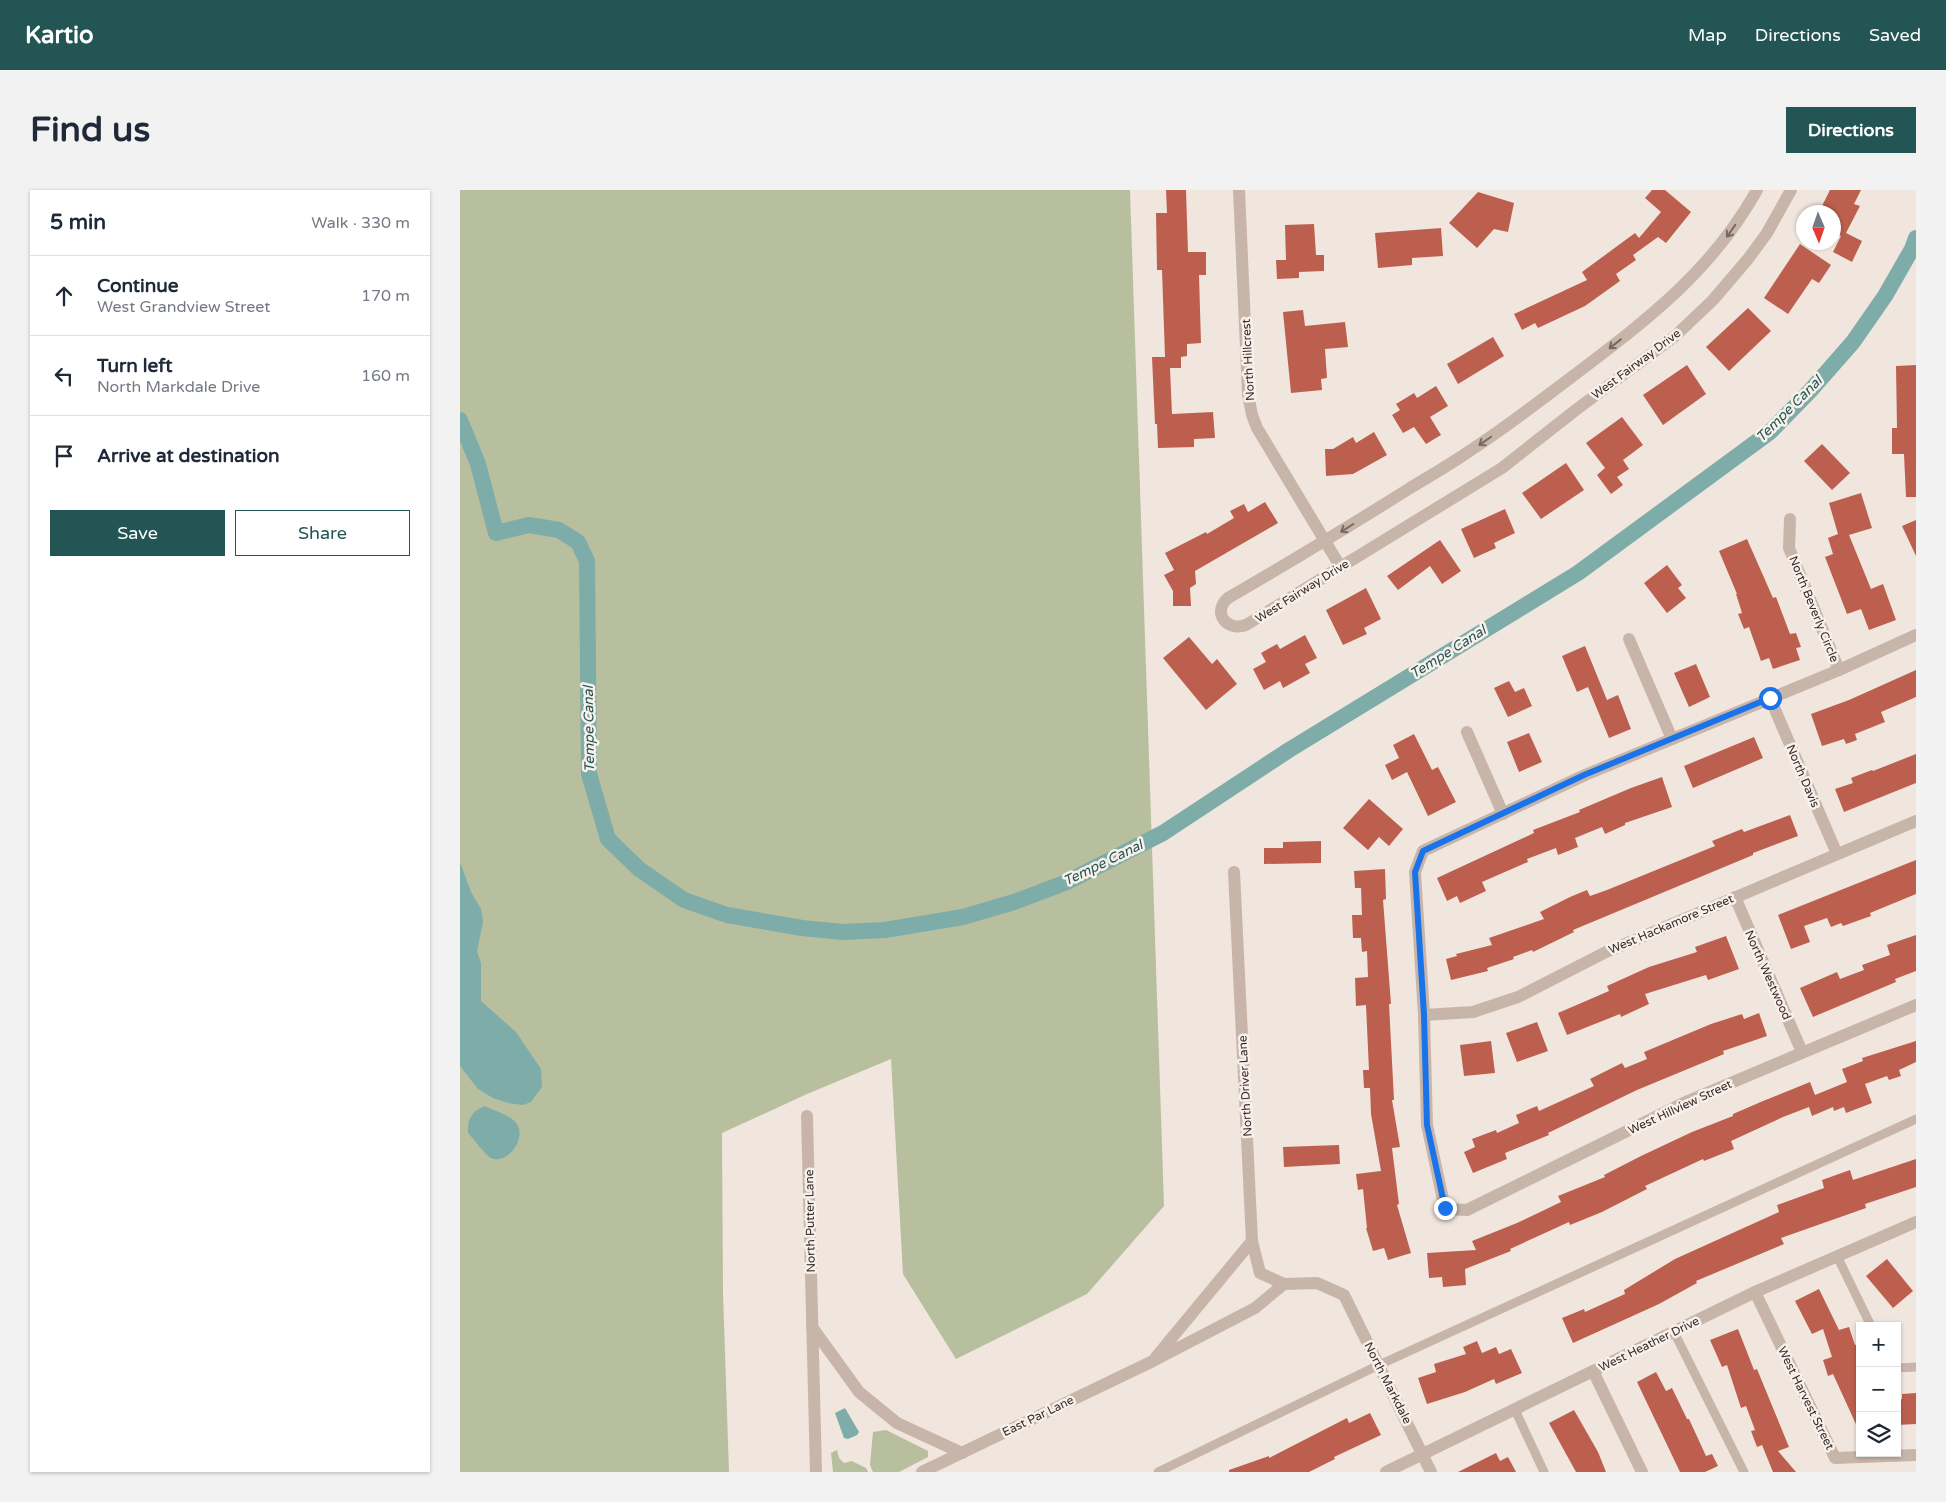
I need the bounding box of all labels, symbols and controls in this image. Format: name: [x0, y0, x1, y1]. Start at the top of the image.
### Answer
text: Kartio: [25, 21, 94, 50]
text: Map: [1688, 24, 1727, 46]
text: Directions: [1755, 24, 1841, 46]
text: Saved: [1869, 24, 1921, 46]
button: Directions: [1786, 107, 1916, 153]
text: Find us: [30, 109, 150, 151]
north arrow: [1796, 205, 1841, 250]
text: 5 min: [50, 210, 106, 235]
text: Walk · 330 m: [311, 213, 410, 233]
one-way arrow: [1726, 224, 1736, 238]
text: Continue: [97, 275, 179, 297]
icon: ahead: [50, 282, 78, 310]
text: 170 m: [361, 286, 410, 306]
text: West Grandview Street: [97, 297, 270, 317]
street label: North Hillcrest: [1239, 318, 1257, 401]
street label: West Fairway Drive: [1589, 326, 1683, 402]
one-way arrow: [1609, 338, 1622, 349]
text: Turn left: [97, 355, 173, 377]
icon: left: [50, 362, 78, 390]
text: 160 m: [361, 366, 410, 386]
water label: Tempe Canal: [1752, 371, 1827, 446]
text: North Markdale Drive: [97, 377, 260, 397]
one-way arrow: [1478, 436, 1492, 446]
icon: arrive: [50, 442, 78, 470]
text: Arrive at destination: [97, 445, 280, 467]
button: Save: [50, 510, 225, 556]
button: Share: [235, 510, 410, 556]
one-way arrow: [1341, 523, 1355, 533]
street label: North Beverly Circle: [1786, 554, 1842, 664]
street label: West Fairway Drive: [1253, 556, 1352, 625]
water label: Tempe Canal: [1407, 621, 1490, 682]
water label: Tempe Canal: [580, 684, 598, 772]
route start: [1759, 687, 1782, 710]
street label: North Davis: [1783, 742, 1823, 810]
water label: Tempe Canal: [1060, 836, 1147, 890]
street label: West Hackamore Street: [1607, 891, 1736, 957]
street label: North Westwood: [1742, 928, 1794, 1022]
street label: North Driver Lane: [1235, 1035, 1255, 1137]
street label: West Hillview Street: [1626, 1077, 1734, 1137]
street label: North Putter Lane: [802, 1169, 818, 1273]
route end: [1434, 1197, 1457, 1220]
street label: West Heather Drive: [1596, 1313, 1702, 1374]
map controls: [1856, 1322, 1901, 1457]
button: +: [1856, 1322, 1901, 1367]
street label: North Markdale: [1361, 1340, 1415, 1426]
street label: West Harvest Street: [1775, 1344, 1837, 1452]
button: −: [1856, 1367, 1901, 1412]
street label: East Par Lane: [1000, 1393, 1076, 1439]
button: layers: [1856, 1412, 1901, 1457]

